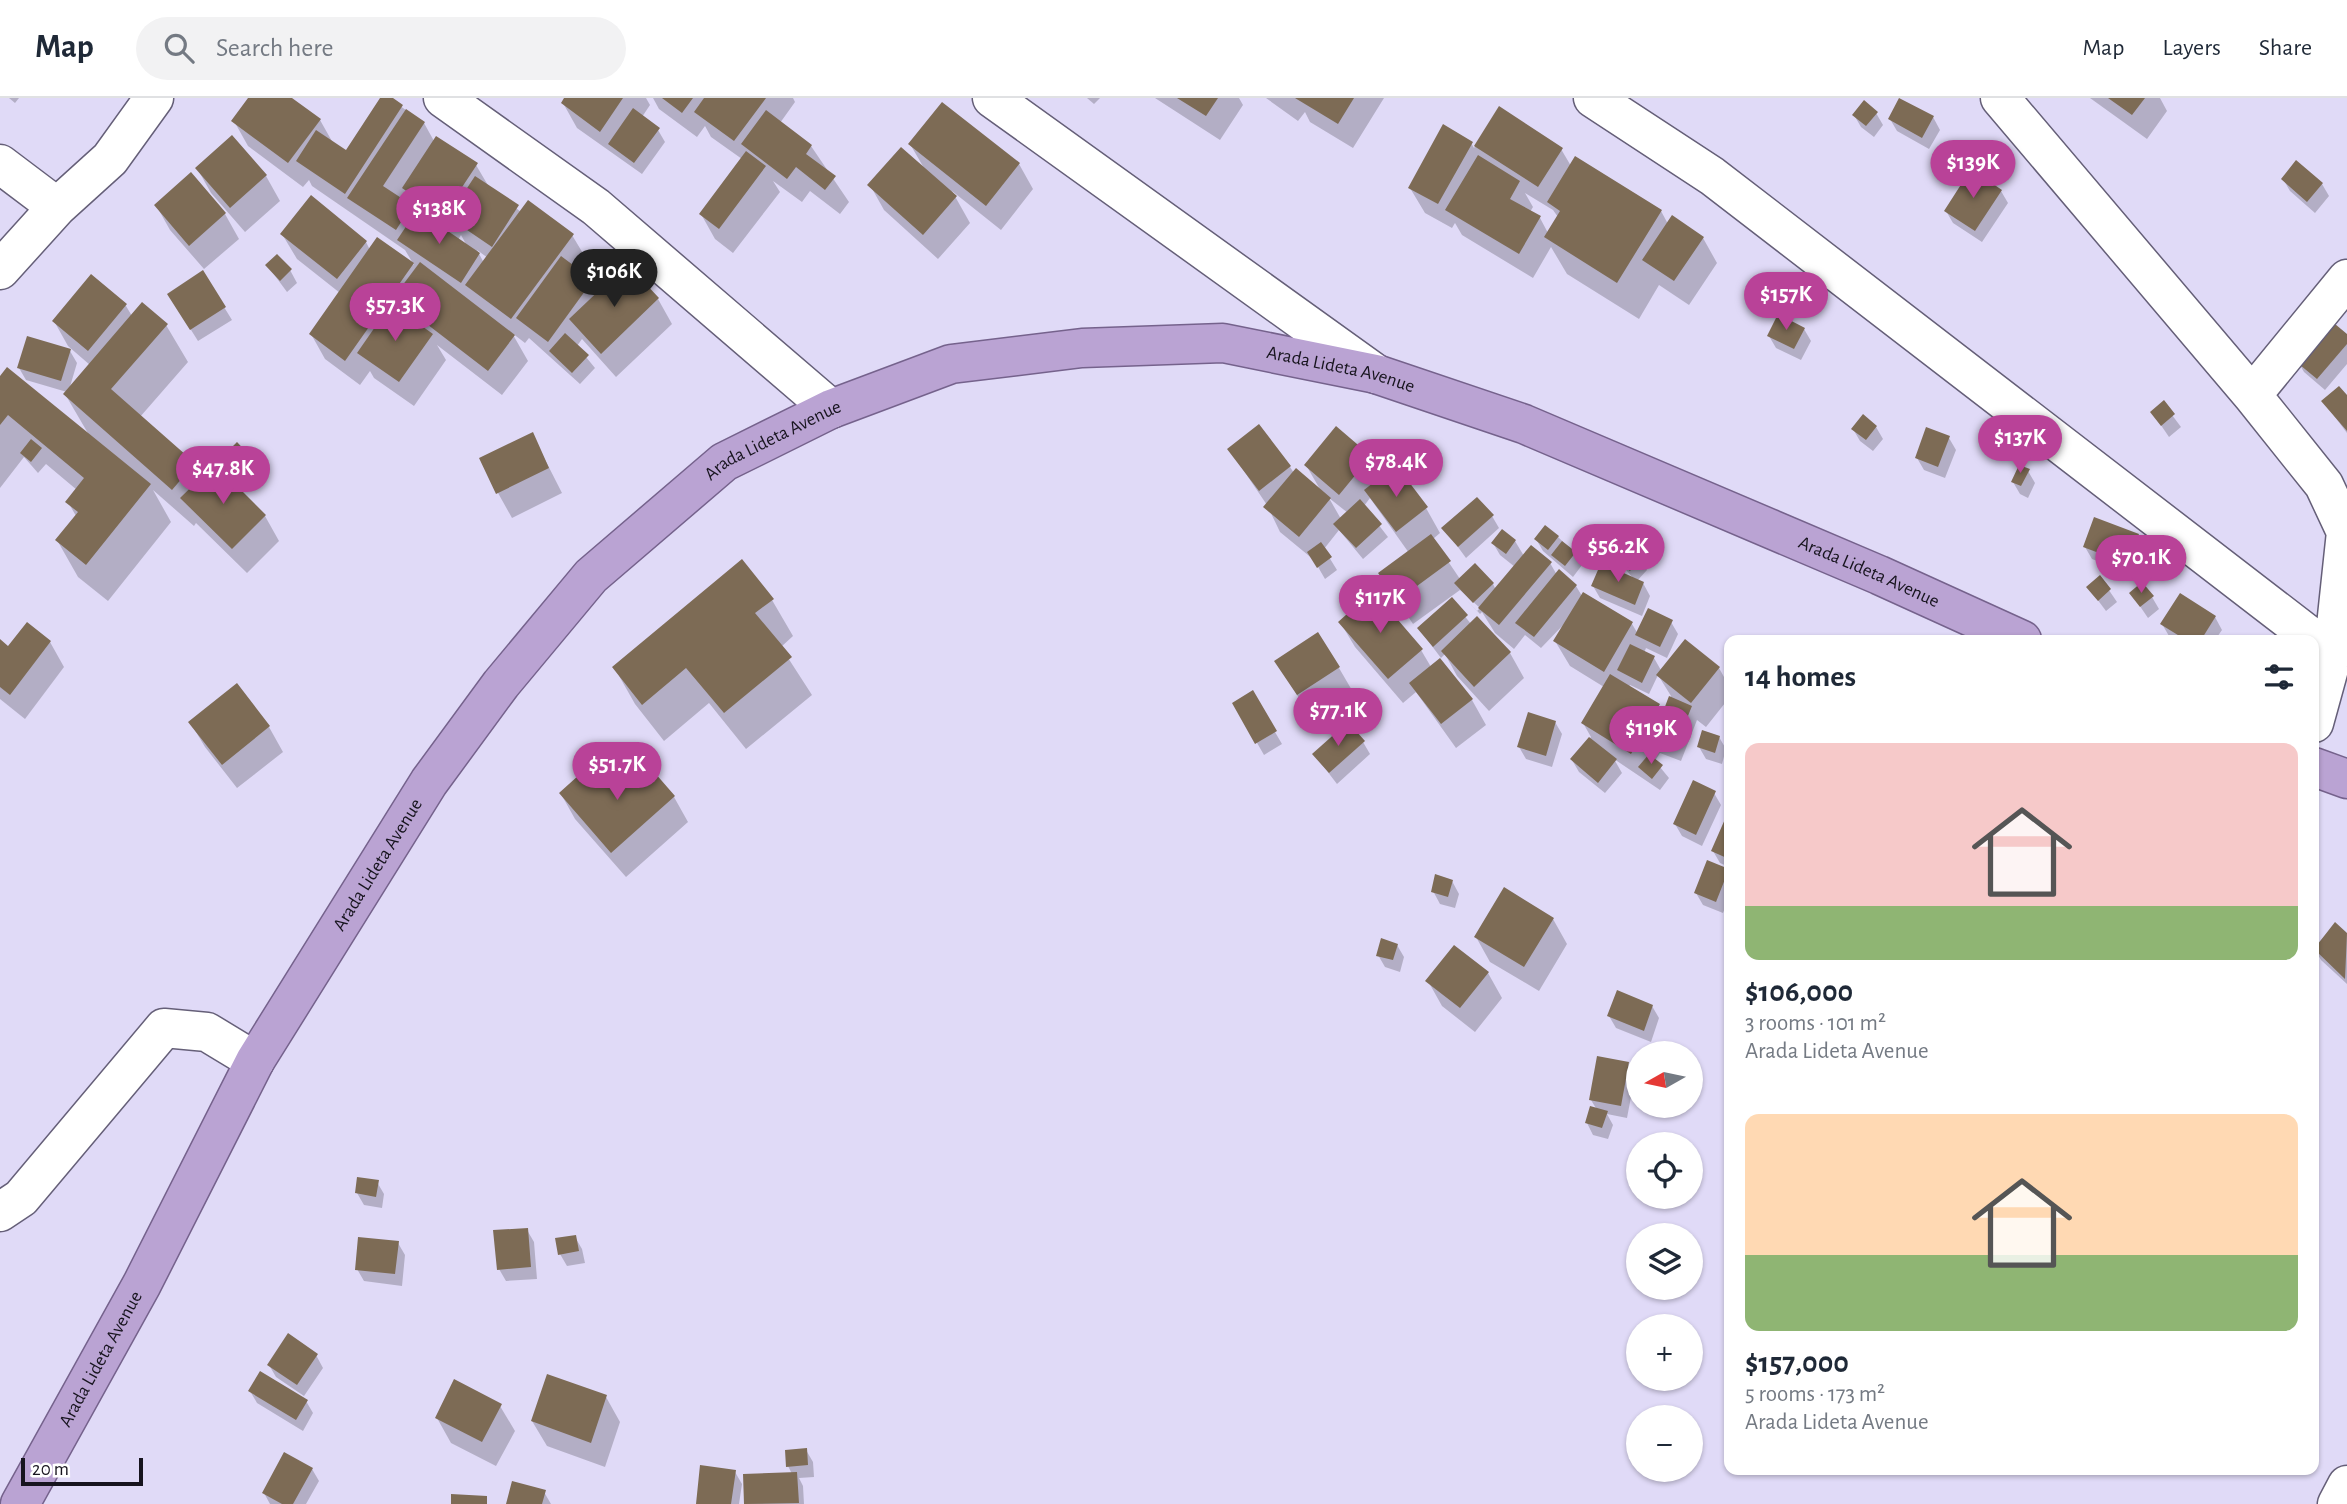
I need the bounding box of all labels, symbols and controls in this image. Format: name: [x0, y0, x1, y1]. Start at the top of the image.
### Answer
search box: [136, 17, 626, 80]
icon: search: [160, 29, 198, 67]
text: Map: [35, 31, 94, 64]
text: Search here: [216, 35, 334, 61]
text: Map: [2082, 36, 2124, 60]
text: Layers: [2162, 36, 2221, 60]
text: Share: [2259, 36, 2312, 60]
pin: $139K: [1924, 140, 2022, 200]
text: $139K: [1946, 151, 2000, 174]
pin: $138K: [390, 186, 488, 246]
text: $138K: [412, 197, 466, 220]
pin: $106K: [565, 250, 663, 309]
text: $106K: [586, 260, 642, 283]
pin: $157K: [1737, 272, 1835, 332]
text: $157K: [1760, 283, 1812, 306]
pin: $57.3K: [338, 284, 452, 343]
text: $57.3K: [366, 294, 424, 317]
street label: Arada Lideta Avenue: [1265, 343, 1417, 396]
street label: Arada Lideta Avenue: [701, 397, 843, 484]
pin: $137K: [1971, 416, 2069, 475]
text: $137K: [1994, 426, 2046, 449]
pin: $78.4K: [1339, 440, 1453, 499]
pin: $47.8K: [166, 446, 280, 506]
text: $78.4K: [1365, 450, 1427, 473]
text: $47.8K: [192, 457, 254, 480]
pin: $56.2K: [1561, 524, 1675, 584]
street label: Arada Lideta Avenue: [1796, 532, 1943, 611]
text: $56.2K: [1588, 535, 1648, 558]
pin: $70.1K: [2084, 536, 2198, 595]
text: $70.1K: [2111, 546, 2171, 569]
pin: $117K: [1331, 575, 1429, 635]
text: $117K: [1355, 586, 1405, 609]
icon: filters: [2260, 658, 2298, 696]
text: 14 homes: [1745, 662, 1856, 692]
pin: $77.1K: [1281, 688, 1395, 748]
text: $77.1K: [1309, 699, 1367, 722]
pin: $119K: [1602, 706, 1700, 766]
text: $119K: [1625, 717, 1677, 740]
pin: $51.7K: [560, 742, 674, 802]
text: $51.7K: [588, 753, 646, 776]
icon: home: [1959, 789, 2085, 915]
street label: Arada Lideta Avenue: [329, 795, 426, 934]
text: $106,000: [1745, 977, 1853, 1007]
text: 3 rooms · 101 m²: [1745, 1012, 1886, 1035]
text: Arada Lideta Avenue: [1745, 1040, 1929, 1063]
north arrow: [1626, 1041, 1703, 1118]
map controls: [1626, 1041, 1703, 1482]
button: locate: [1626, 1132, 1703, 1209]
icon: home: [1959, 1160, 2085, 1286]
button: layers: [1626, 1223, 1703, 1300]
street label: Arada Lideta Avenue: [55, 1288, 146, 1430]
button: +: [1626, 1314, 1703, 1391]
text: $157,000: [1745, 1348, 1849, 1378]
text: 5 rooms · 173 m²: [1745, 1383, 1885, 1406]
button: −: [1626, 1405, 1703, 1482]
text: Arada Lideta Avenue: [1745, 1411, 1929, 1434]
scale bar: [21, 1455, 144, 1487]
text: 20 m: [32, 1460, 69, 1479]

